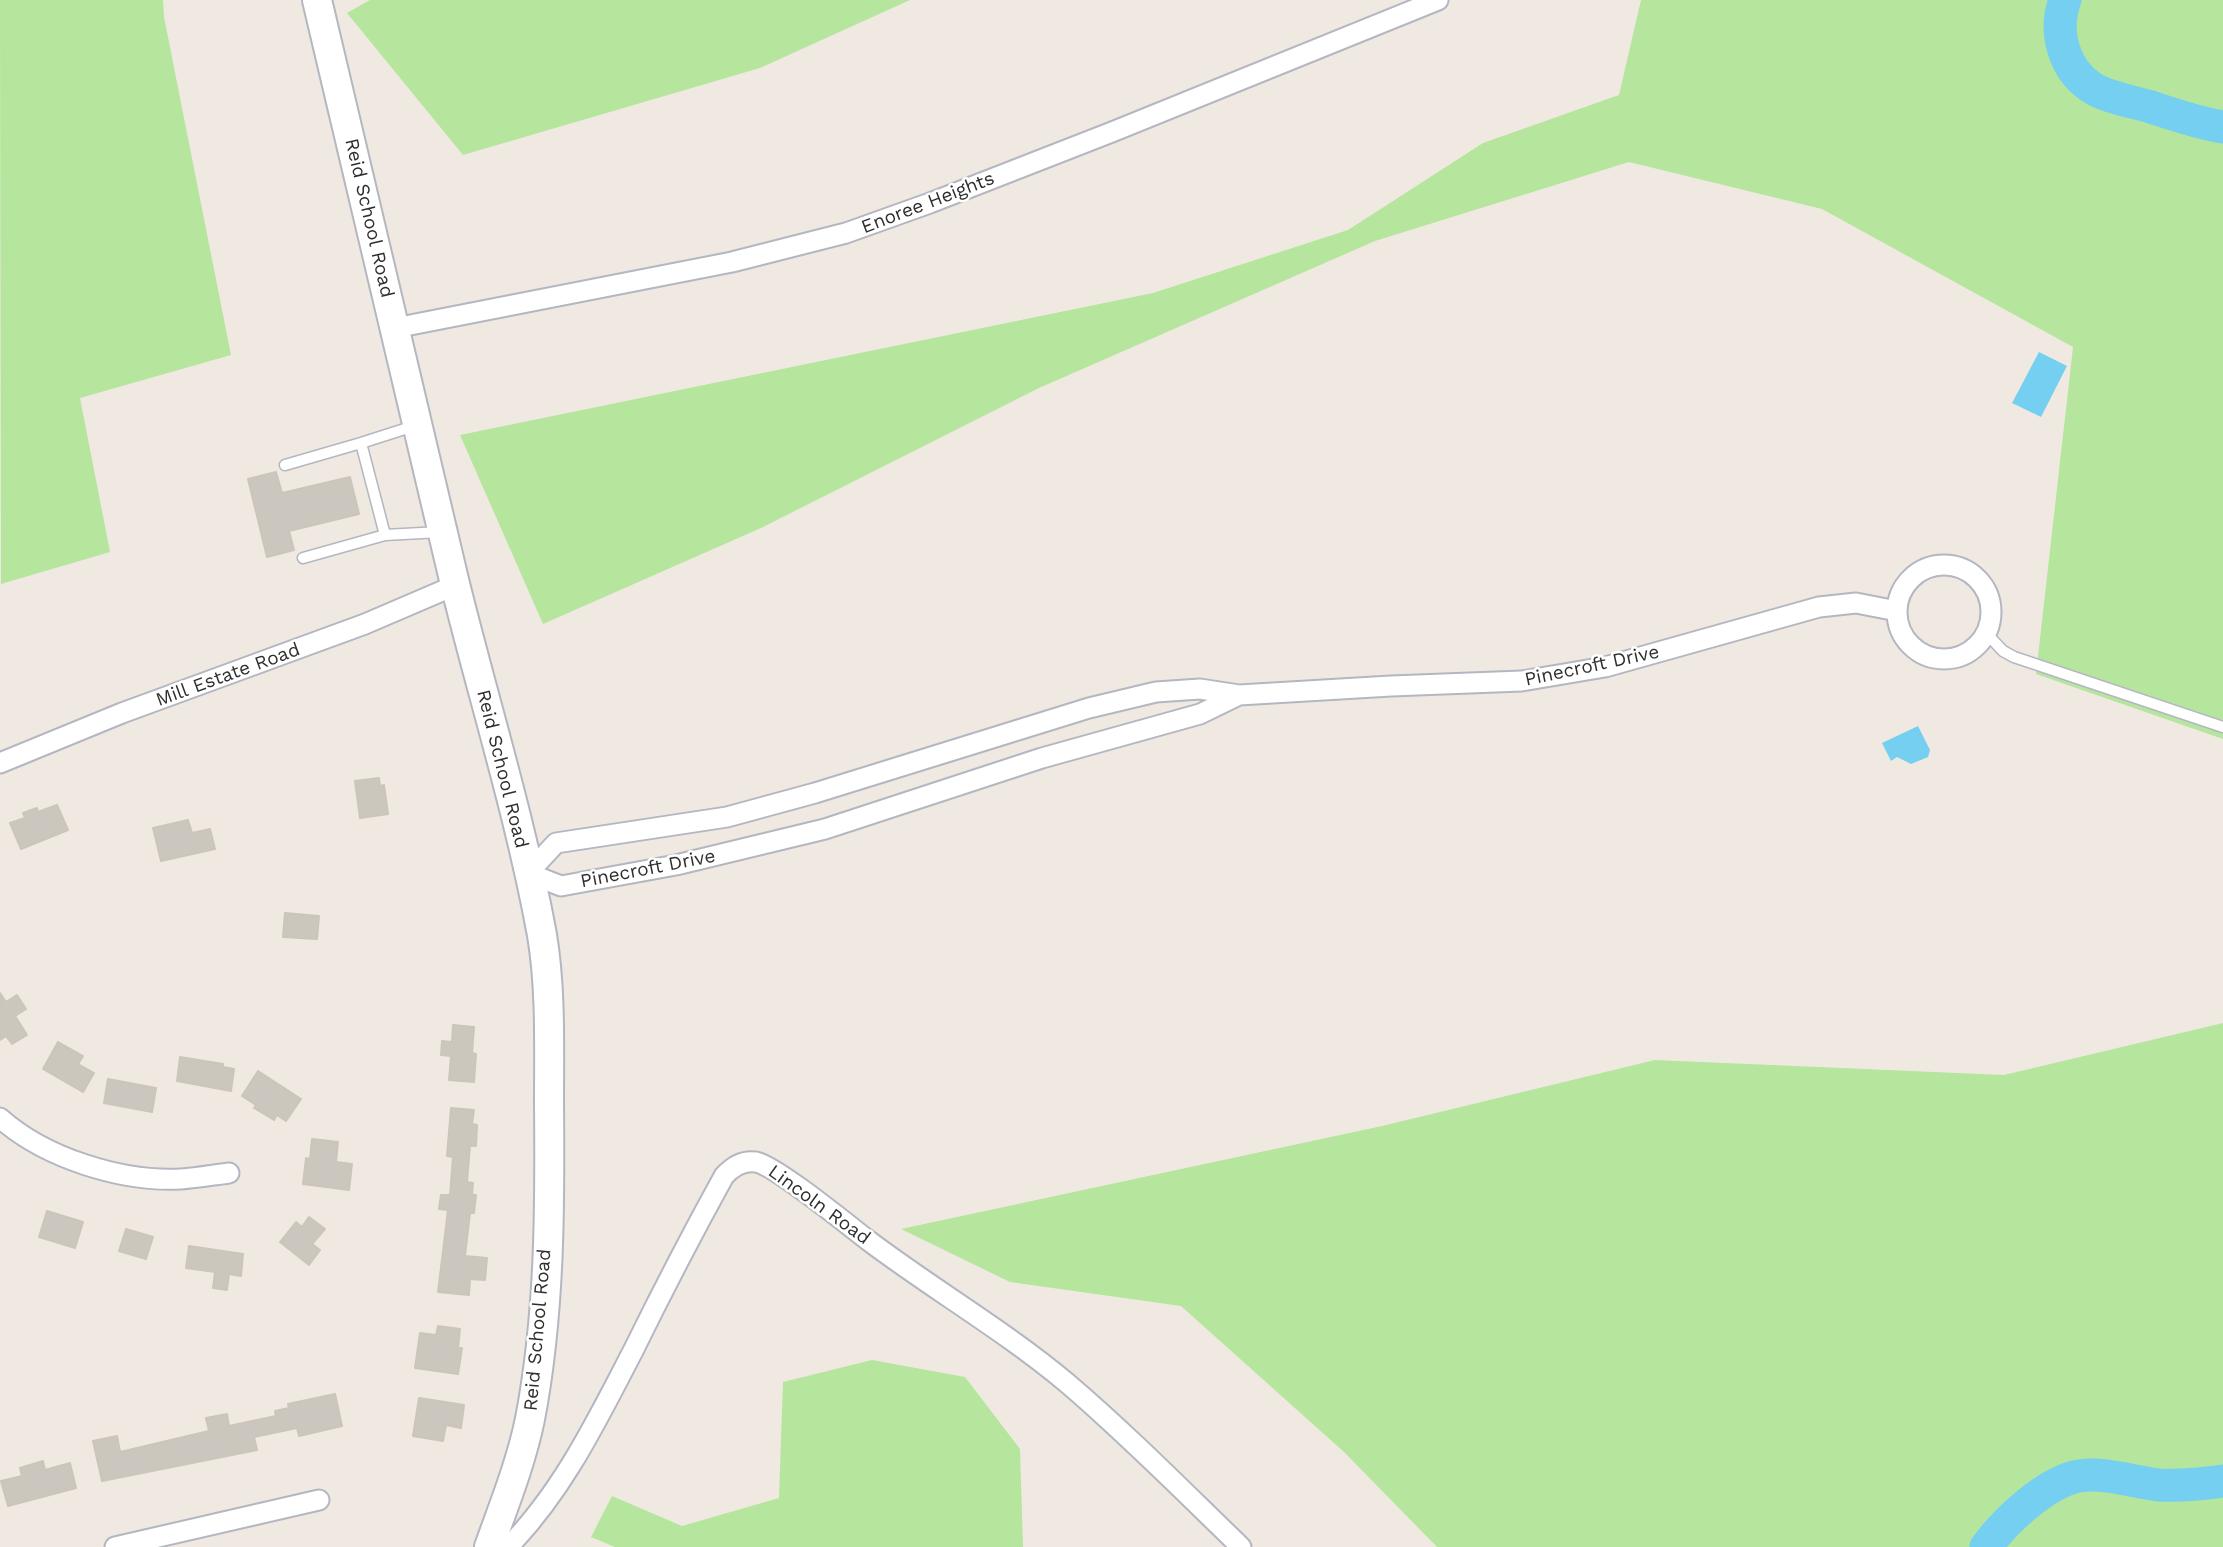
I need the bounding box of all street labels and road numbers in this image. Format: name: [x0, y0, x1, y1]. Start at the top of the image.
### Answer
street label: Reid School Road: [340, 136, 398, 300]
street label: Enoree Heights: [858, 167, 998, 239]
street label: Mill Estate Road: [153, 638, 303, 712]
street label: Pinecroft Drive: [1523, 641, 1661, 691]
street label: Reid School Road: [471, 687, 533, 851]
street label: Pinecroft Drive: [579, 845, 717, 893]
street label: Lincoln Road: [763, 1160, 875, 1250]
street label: Reid School Road: [520, 1248, 556, 1412]

